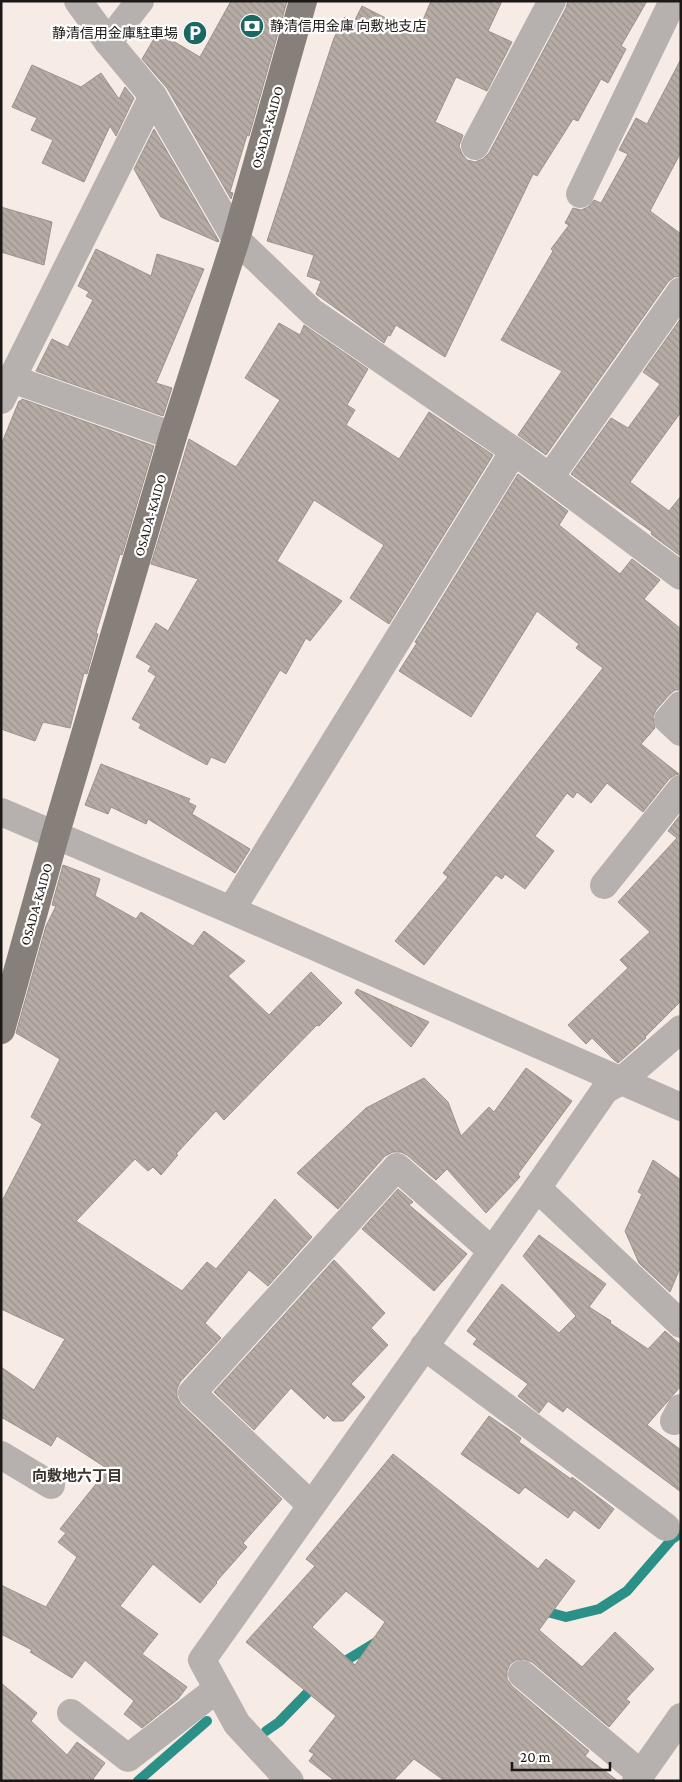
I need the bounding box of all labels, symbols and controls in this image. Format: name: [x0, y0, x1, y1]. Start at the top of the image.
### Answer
bank icon: 静清信用金庫 向敷地支店: [239, 13, 265, 39]
place label: 静清信用金庫 向敷地支店: [270, 18, 427, 34]
parking icon: 静清信用金庫駐車場: [182, 20, 208, 46]
place label: 静清信用金庫駐車場: [52, 25, 178, 41]
street label: OSADA-KAIDO: [248, 84, 286, 170]
street label: OSADA-KAIDO: [131, 472, 169, 558]
street label: OSADA-KAIDO: [17, 861, 55, 947]
district label: 向敷地六丁目: [32, 1467, 122, 1484]
scale bar: [512, 1740, 610, 1772]
text: 20 m: [520, 1749, 551, 1765]

